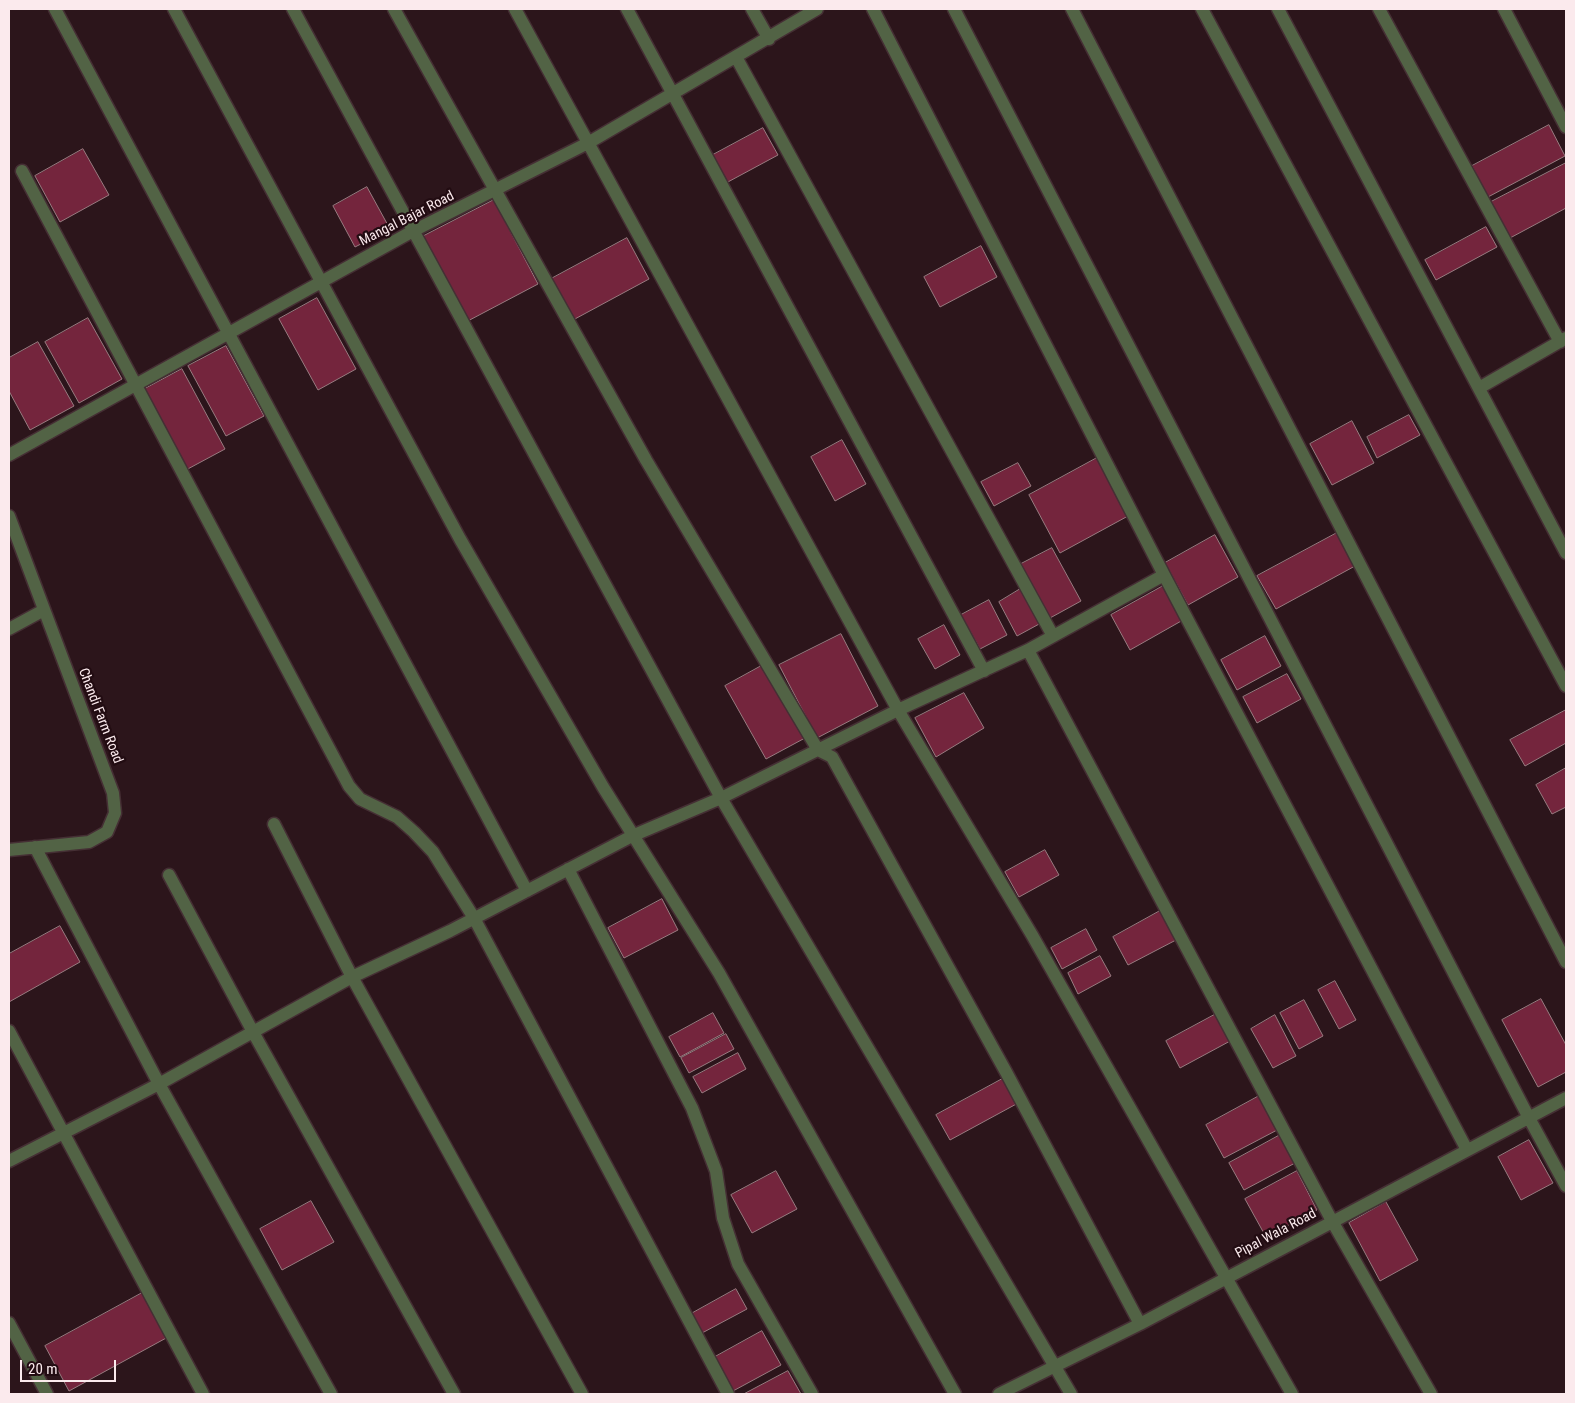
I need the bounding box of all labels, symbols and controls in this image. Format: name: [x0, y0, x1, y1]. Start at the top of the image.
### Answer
street label: Mangal Bajar Road: [357, 188, 457, 250]
street label: Chandi Farm Road: [74, 666, 126, 766]
street label: Pipal Wala Road: [1233, 1206, 1319, 1262]
scale bar: [22, 1350, 119, 1382]
text: 20 m: [28, 1360, 58, 1378]

